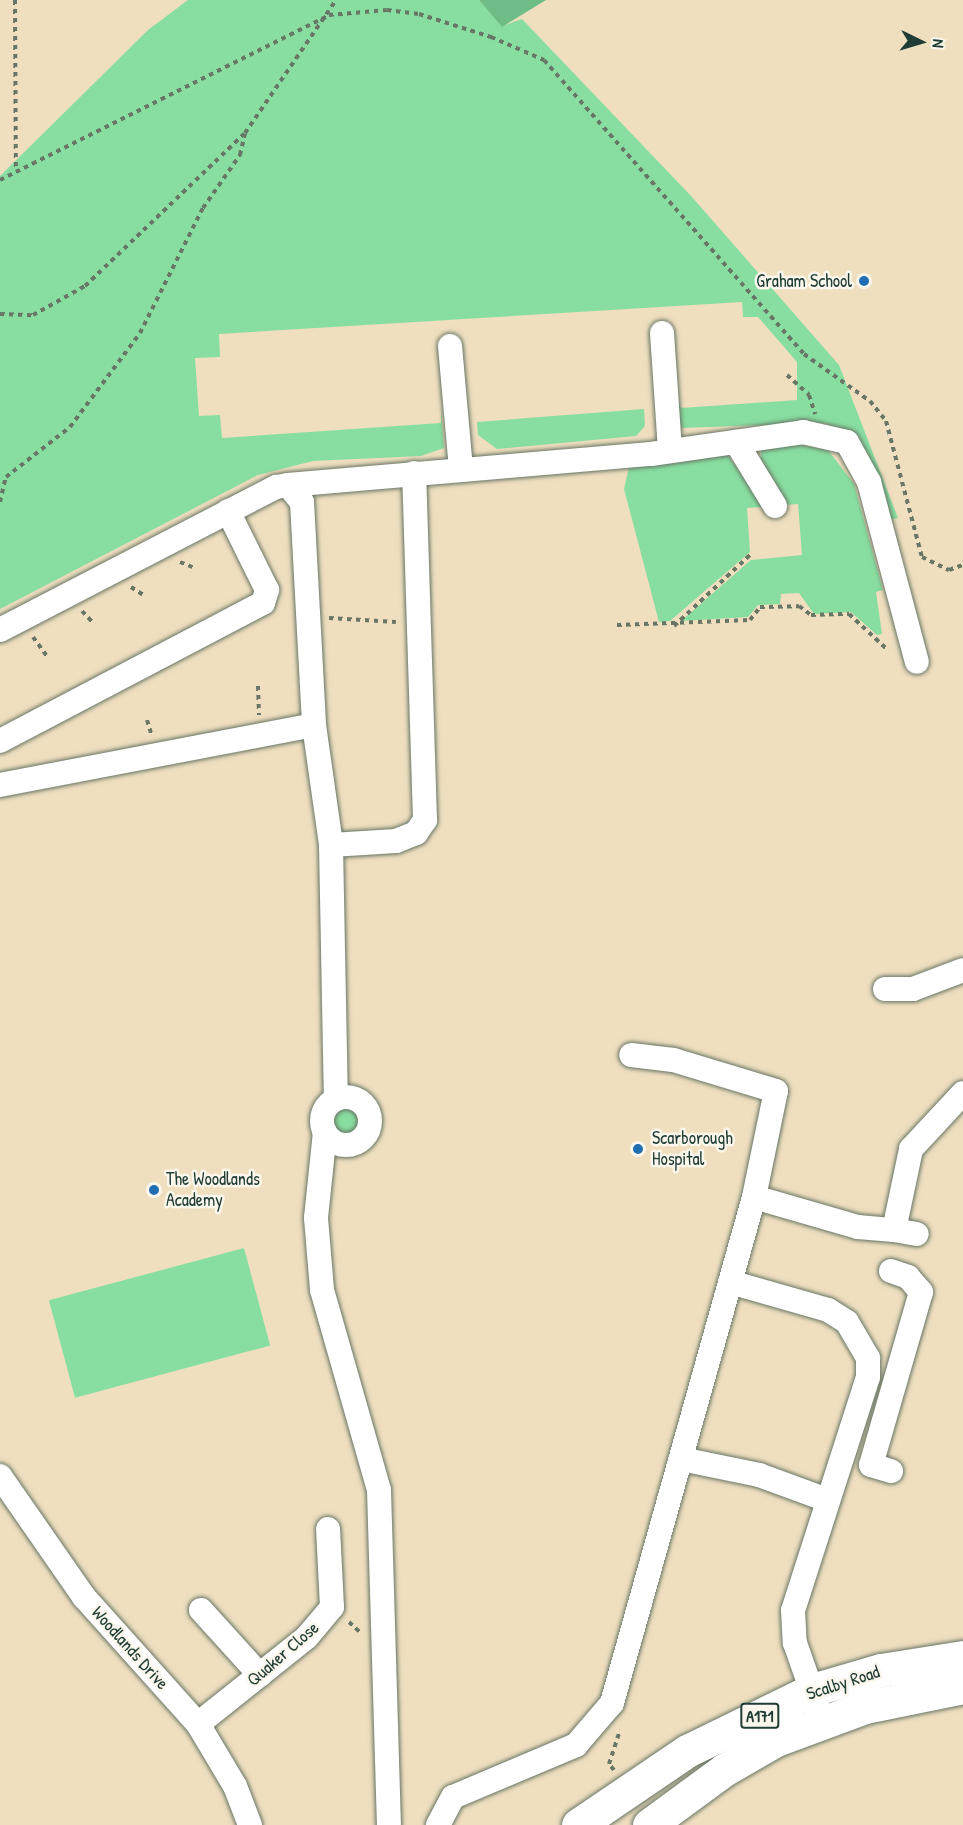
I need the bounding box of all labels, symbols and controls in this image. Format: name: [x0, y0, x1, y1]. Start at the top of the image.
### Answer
north arrow: [891, 12, 951, 72]
text: N: [928, 38, 950, 49]
place label: Graham School: [756, 270, 852, 292]
marker: Graham School: [857, 274, 871, 288]
place label: Scarborough Hospital: [652, 1128, 733, 1170]
marker: Scarborough Hospital: [629, 1140, 647, 1158]
place label: The Woodlands Academy: [166, 1169, 260, 1212]
marker: The Woodlands Academy: [147, 1183, 161, 1197]
street label: Woodlands Drive: [87, 1602, 173, 1694]
street label: Quaker Close: [243, 1617, 323, 1691]
street label: Scalby Road: [804, 1661, 882, 1705]
road number: A171: [739, 1703, 781, 1729]

